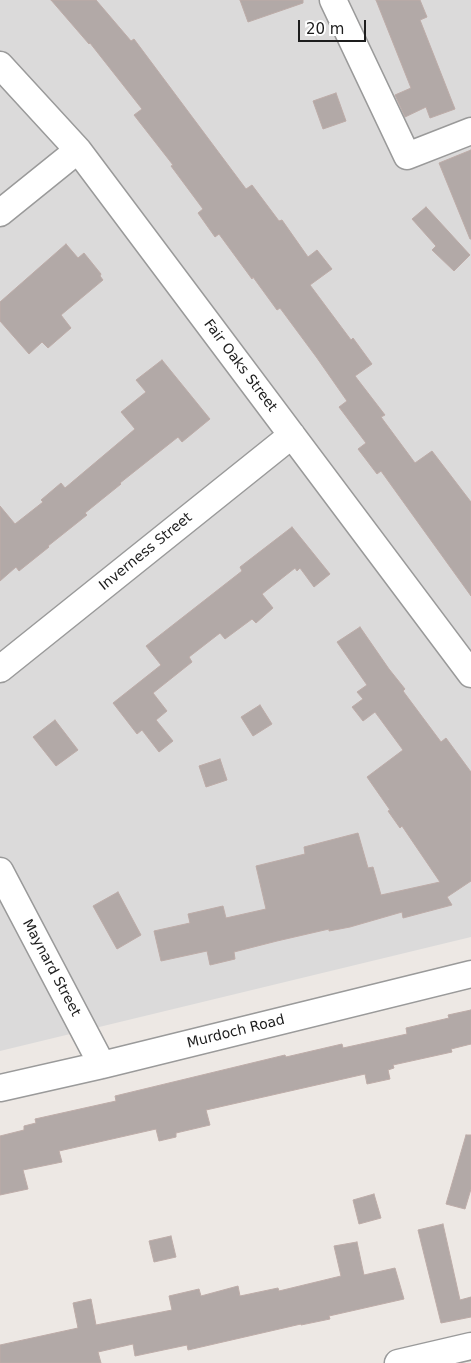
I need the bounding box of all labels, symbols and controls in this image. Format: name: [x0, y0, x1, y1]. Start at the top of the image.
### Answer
scale bar: [301, 10, 368, 42]
text: 20 m: [306, 20, 344, 38]
street label: Fair Oaks Street: [200, 316, 280, 416]
street label: Inverness Street: [96, 509, 196, 595]
street label: Maynard Street: [18, 916, 84, 1020]
street label: Murdoch Road: [185, 1012, 287, 1052]

